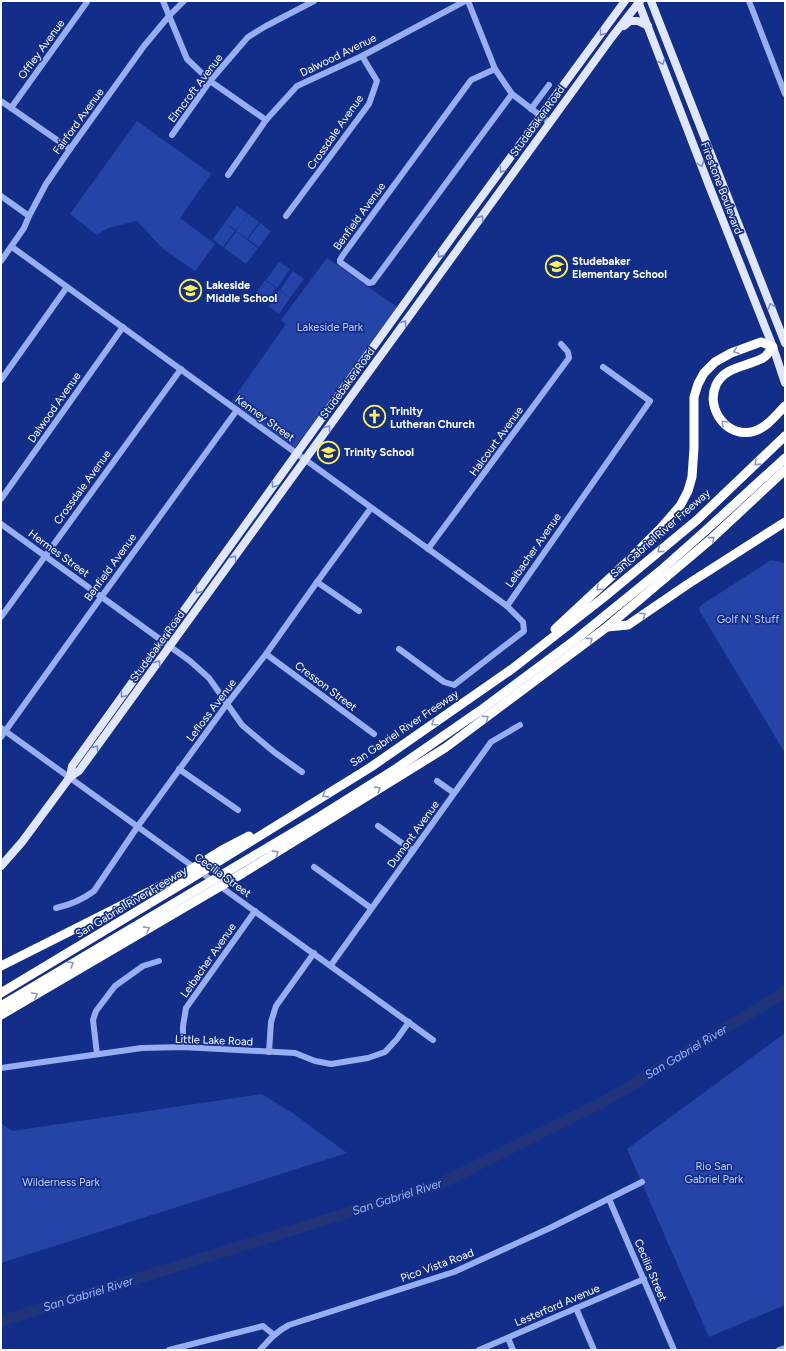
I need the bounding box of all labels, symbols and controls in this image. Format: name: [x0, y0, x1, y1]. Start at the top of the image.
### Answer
street label: Offley Avenue: [15, 17, 67, 82]
one-way arrow: [600, 28, 607, 35]
street label: Dalwood Avenue: [298, 31, 378, 80]
street label: Elmcroft Avenue: [165, 51, 225, 125]
one-way arrow: [657, 58, 666, 65]
street label: Studebaker Road: [507, 83, 568, 159]
street label: Fairford Avenue: [50, 86, 107, 157]
street label: Crossdale Avenue: [305, 92, 366, 172]
street label: Firestone Boulevard: [698, 140, 745, 236]
one-way arrow: [697, 161, 705, 168]
one-way arrow: [500, 166, 507, 173]
street label: Benfield Avenue: [331, 180, 388, 253]
one-way arrow: [476, 215, 483, 222]
one-way arrow: [438, 250, 445, 257]
school or university icon: Studebaker Elementary School: [543, 254, 569, 280]
place label: Studebaker Elementary School: [572, 255, 667, 281]
school or university icon: Lakeside Middle School: [177, 278, 203, 304]
place label: Lakeside Middle School: [206, 279, 278, 305]
one-way arrow: [768, 302, 776, 309]
one-way arrow: [399, 320, 406, 327]
park label: Lakeside Park: [297, 321, 364, 334]
street label: Studebaker Road: [317, 345, 378, 421]
one-way arrow: [733, 346, 740, 355]
street label: Dalwood Avenue: [25, 369, 84, 445]
street label: Kenney Street: [233, 393, 297, 444]
church icon: Trinity Lutheran Church: [362, 404, 388, 430]
street label: Halcourt Avenue: [467, 404, 526, 479]
place label: Trinity Lutheran Church: [390, 405, 475, 431]
one-way arrow: [721, 420, 729, 428]
one-way arrow: [323, 425, 331, 432]
school or university icon: Trinity School: [315, 439, 341, 465]
place label: Trinity School: [344, 446, 414, 459]
street label: Crossdale Avenue: [51, 448, 114, 527]
one-way arrow: [754, 458, 762, 466]
one-way arrow: [272, 481, 279, 488]
street label: San Gabriel River Freeway: [608, 486, 713, 580]
street label: Leibacher Avenue: [503, 510, 564, 590]
street label: Hermes Street: [26, 527, 92, 580]
street label: Benfield Avenue: [82, 531, 139, 604]
one-way arrow: [707, 536, 715, 543]
one-way arrow: [658, 546, 665, 553]
one-way arrow: [229, 555, 237, 562]
one-way arrow: [596, 583, 604, 590]
one-way arrow: [196, 586, 203, 593]
street label: Studebaker Road: [127, 608, 188, 684]
one-way arrow: [639, 612, 646, 620]
park label: Golf N' Stuff: [717, 613, 780, 626]
one-way arrow: [586, 637, 593, 644]
street label: Cresson Street: [292, 659, 359, 714]
one-way arrow: [153, 660, 161, 667]
street label: Lefloss Avenue: [184, 677, 239, 744]
street label: San Gabriel River Freeway: [348, 687, 461, 770]
one-way arrow: [121, 690, 128, 697]
one-way arrow: [482, 715, 489, 723]
one-way arrow: [431, 718, 438, 725]
one-way arrow: [91, 746, 98, 753]
one-way arrow: [374, 787, 381, 794]
one-way arrow: [322, 790, 329, 797]
street label: Dumont Avenue: [385, 798, 442, 870]
one-way arrow: [272, 850, 279, 857]
street label: Cecilia Street: [192, 851, 253, 900]
street label: San Gabriel River Freeway: [73, 864, 190, 941]
street label: Leibacher Avenue: [178, 920, 239, 1000]
one-way arrow: [143, 927, 150, 934]
one-way arrow: [67, 962, 74, 969]
one-way arrow: [31, 993, 38, 1000]
water label: San Gabriel River: [642, 1021, 730, 1082]
street label: Little Lake Road: [175, 1033, 253, 1048]
park label: Rio San Gabriel Park: [685, 1160, 744, 1186]
park label: Wilderness Park: [22, 1176, 101, 1189]
water label: San Gabriel River: [350, 1176, 444, 1218]
street label: Cecilia Street: [632, 1237, 670, 1303]
street label: Pico Vista Road: [399, 1246, 476, 1285]
water label: San Gabriel River: [41, 1273, 136, 1314]
street label: Lesterford Avenue: [513, 1282, 602, 1329]

